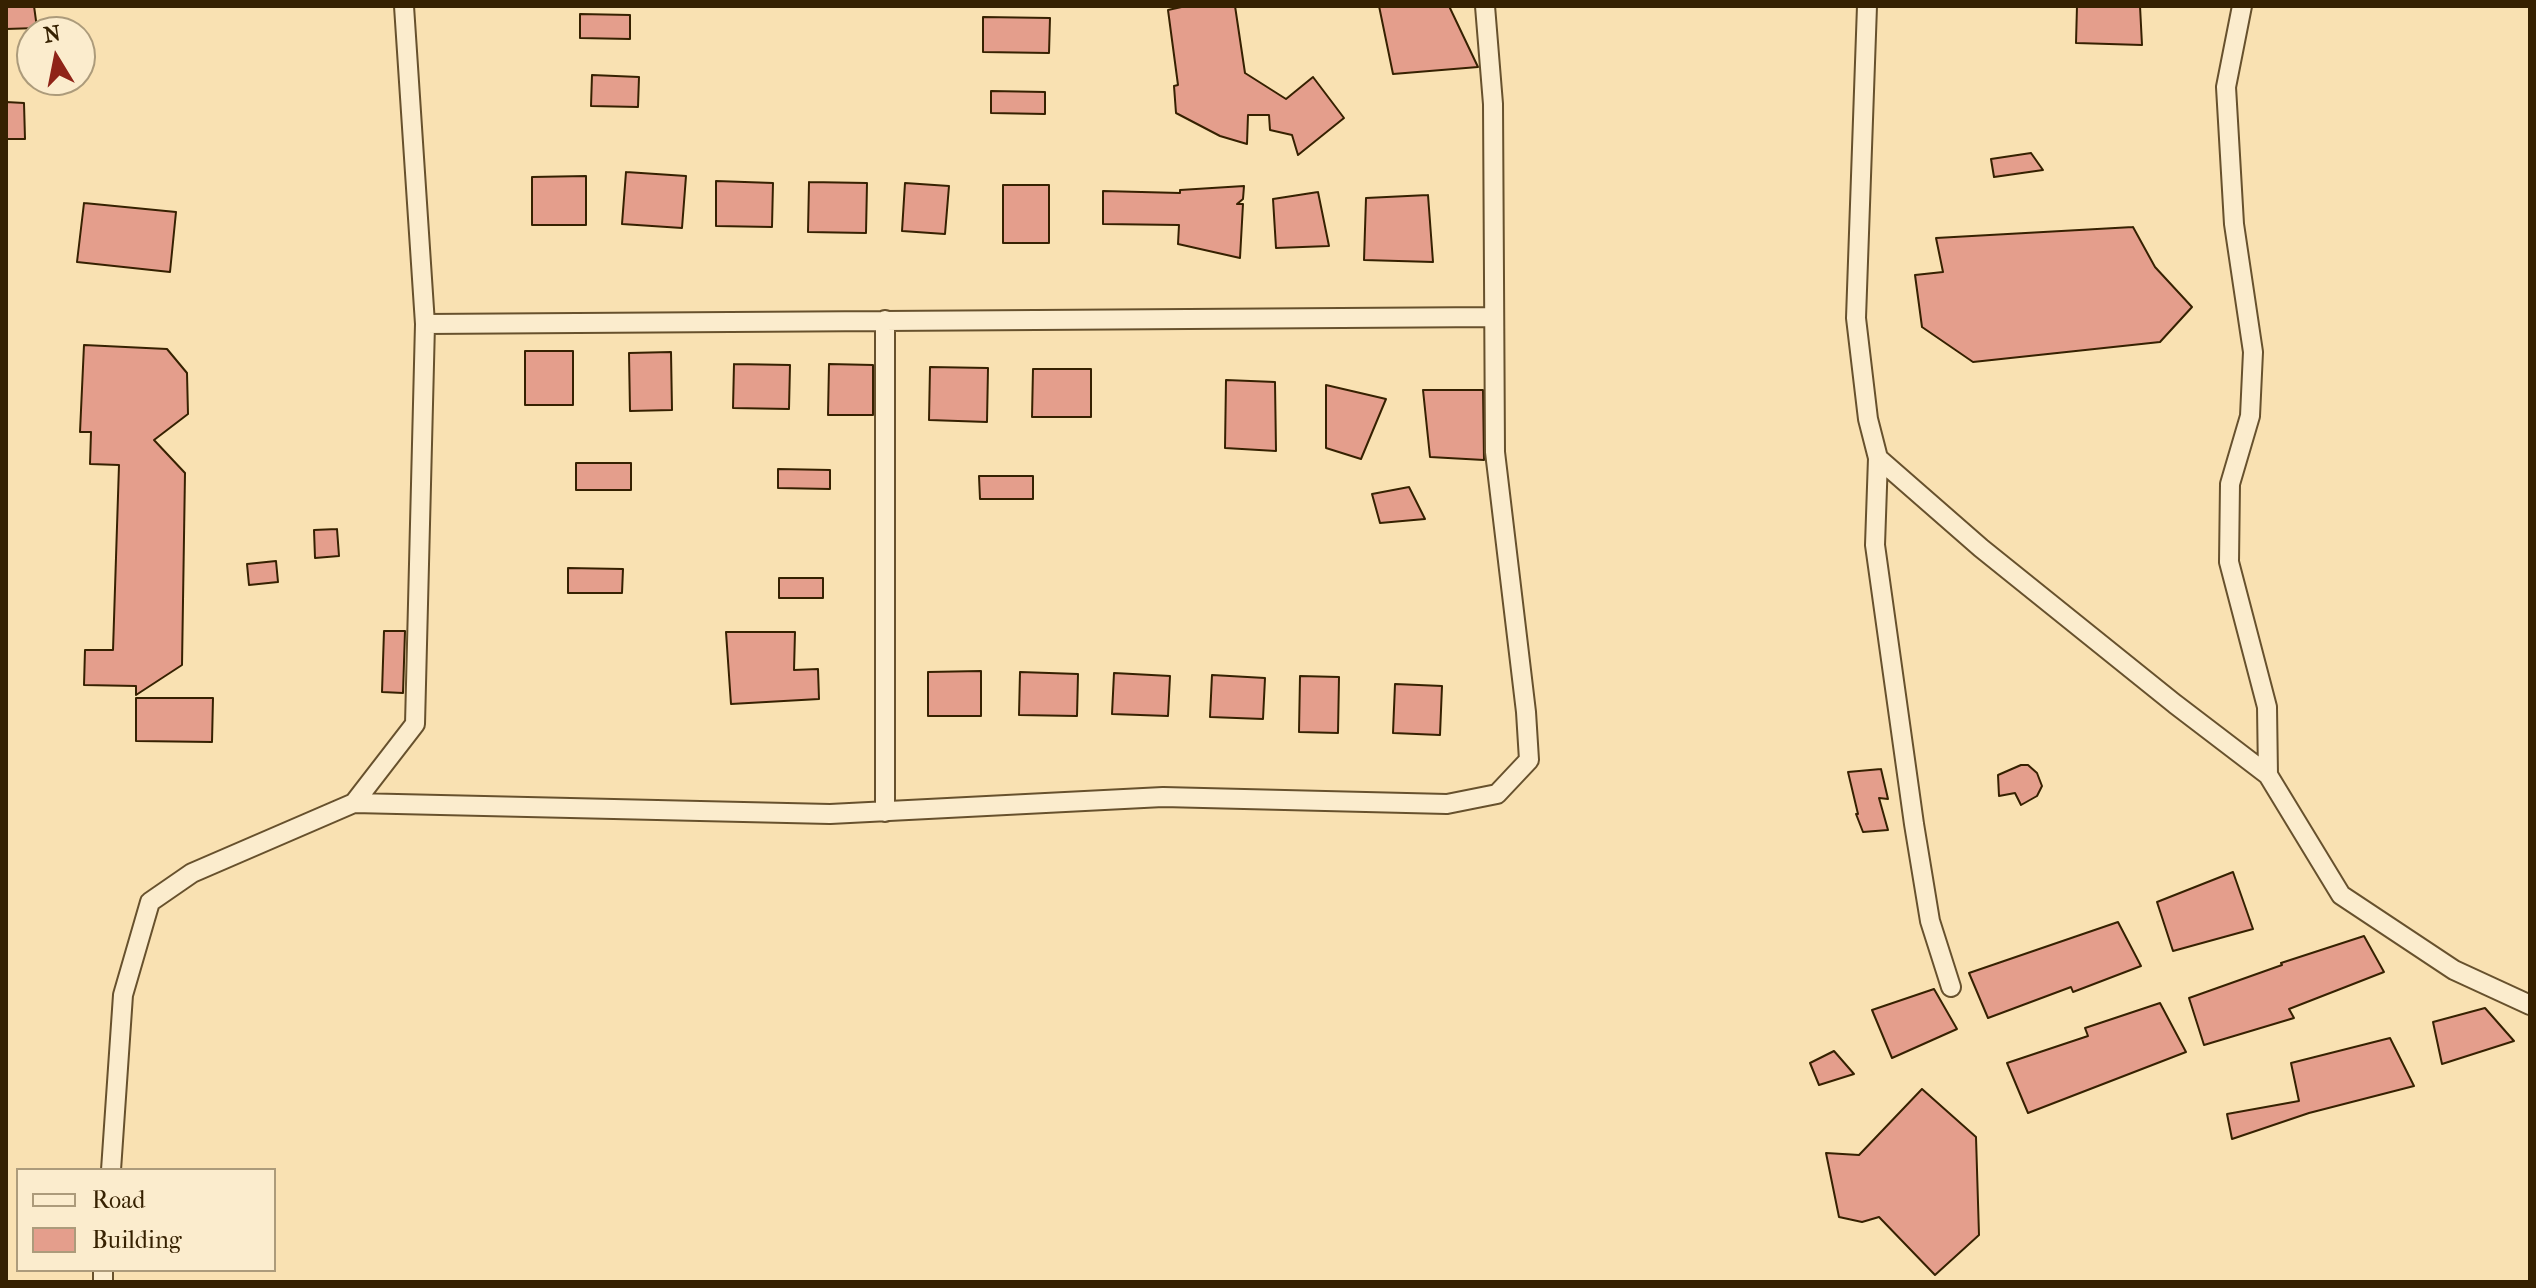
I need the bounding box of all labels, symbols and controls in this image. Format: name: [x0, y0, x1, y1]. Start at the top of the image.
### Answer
north arrow: [16, 16, 96, 96]
text: N: [42, 20, 63, 49]
legend: [16, 1168, 276, 1272]
text: Road: [92, 1186, 145, 1214]
text: Building: [92, 1226, 182, 1254]

